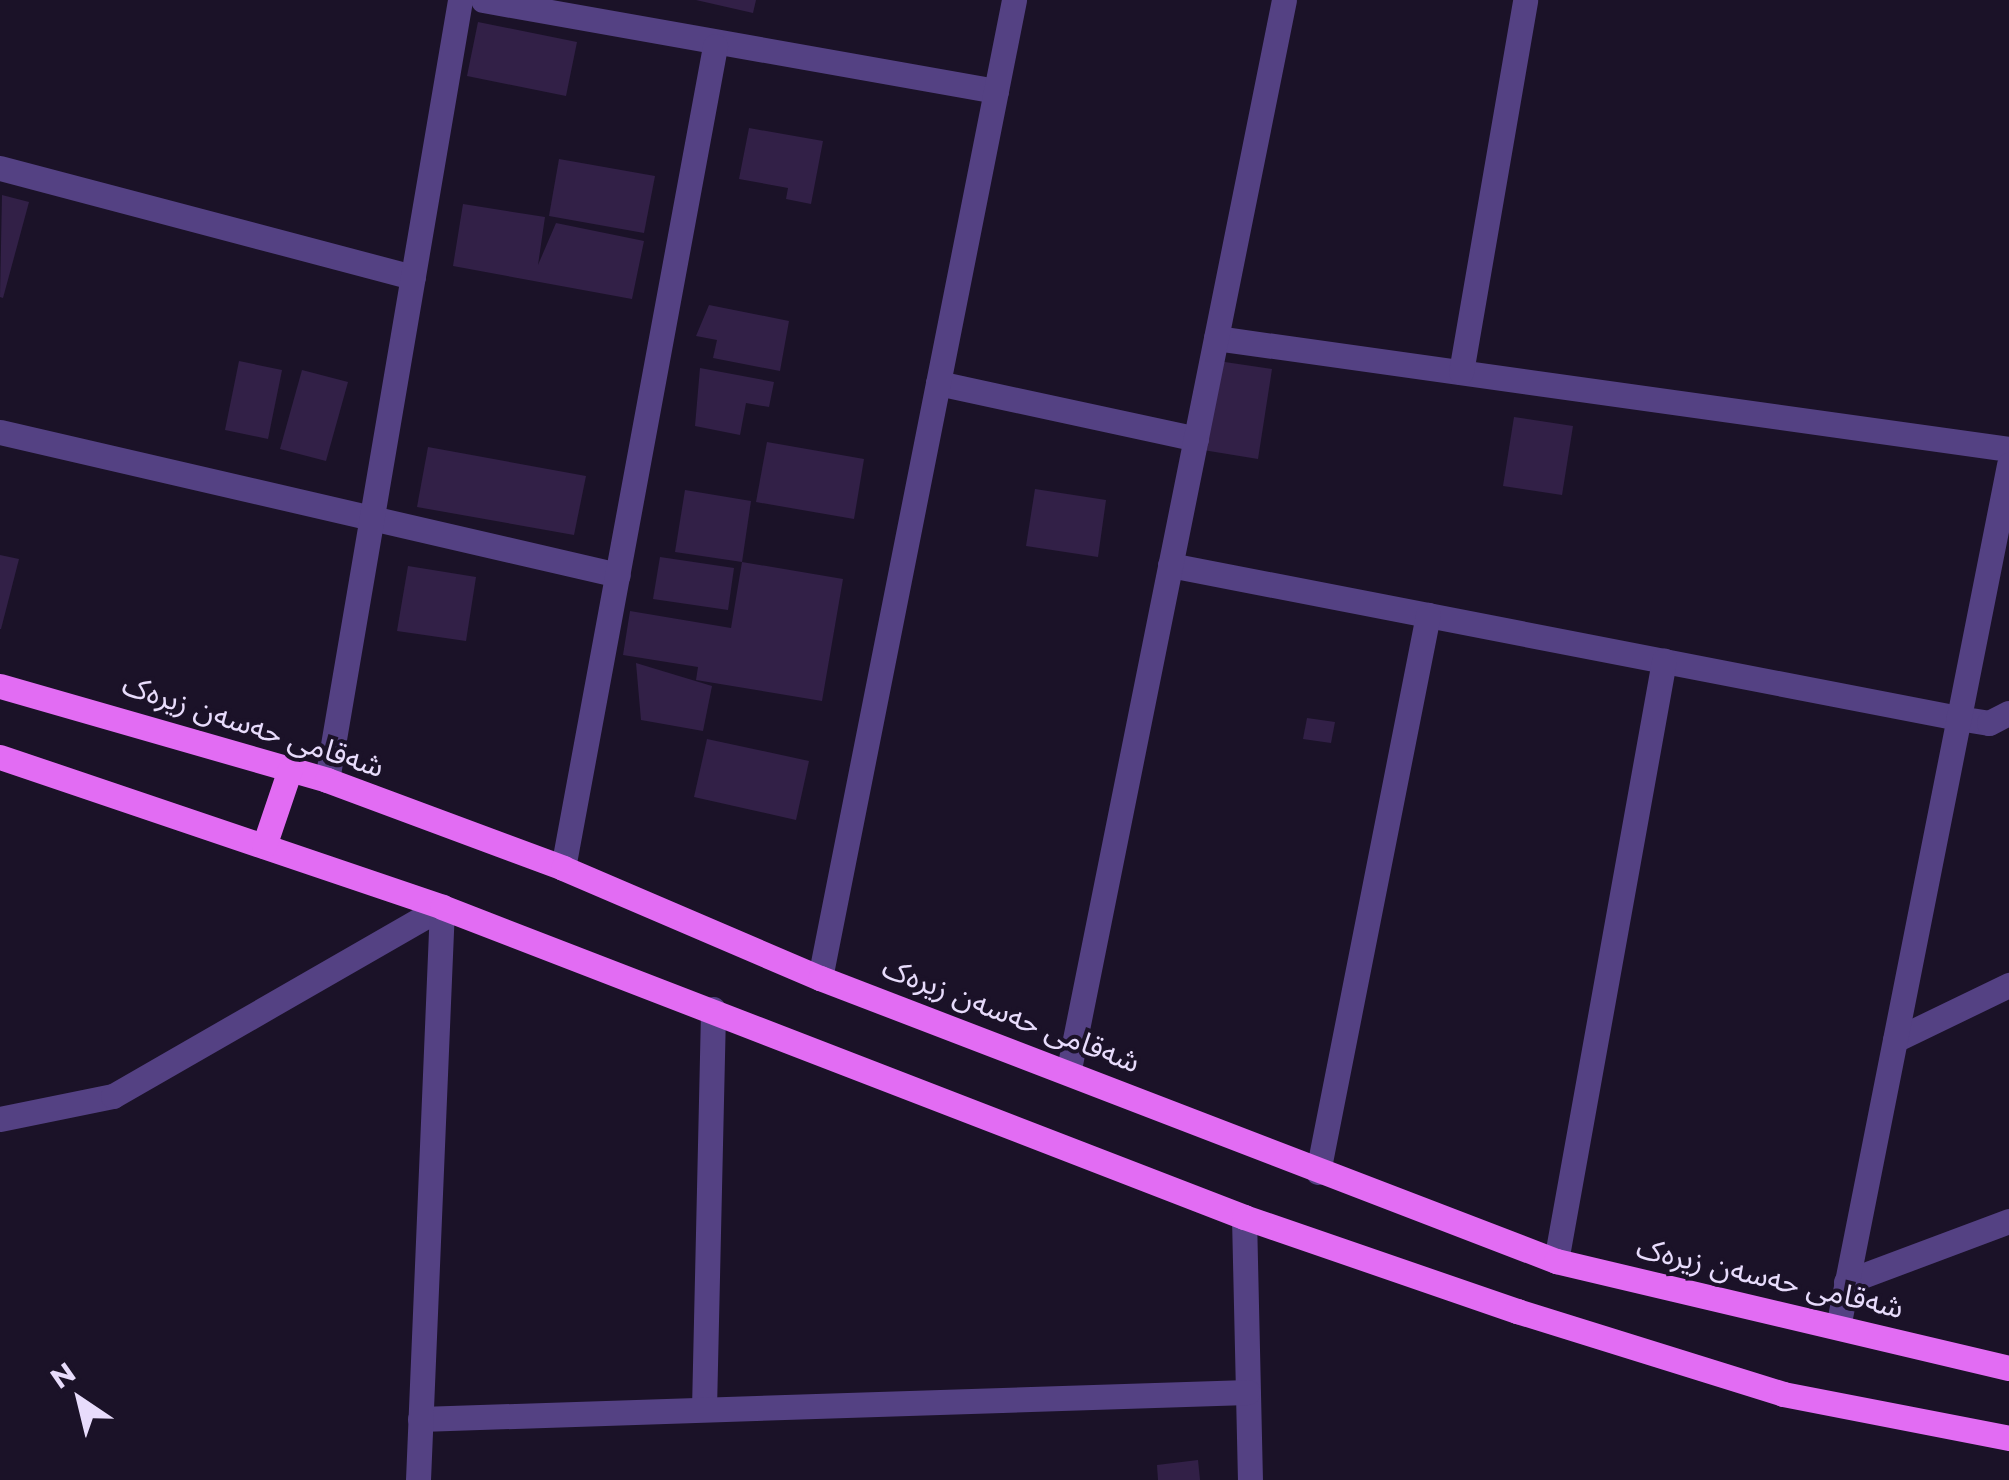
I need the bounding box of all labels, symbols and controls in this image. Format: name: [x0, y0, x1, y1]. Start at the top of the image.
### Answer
street label: شەقامی حەسەن زیرەک: [118, 667, 388, 785]
street label: شەقامی حەسەن زیرەک: [877, 949, 1145, 1081]
street label: شەقامی حەسەن زیرەک: [1633, 1230, 1907, 1326]
north arrow: [30, 1350, 130, 1450]
text: N: [44, 1355, 82, 1396]

